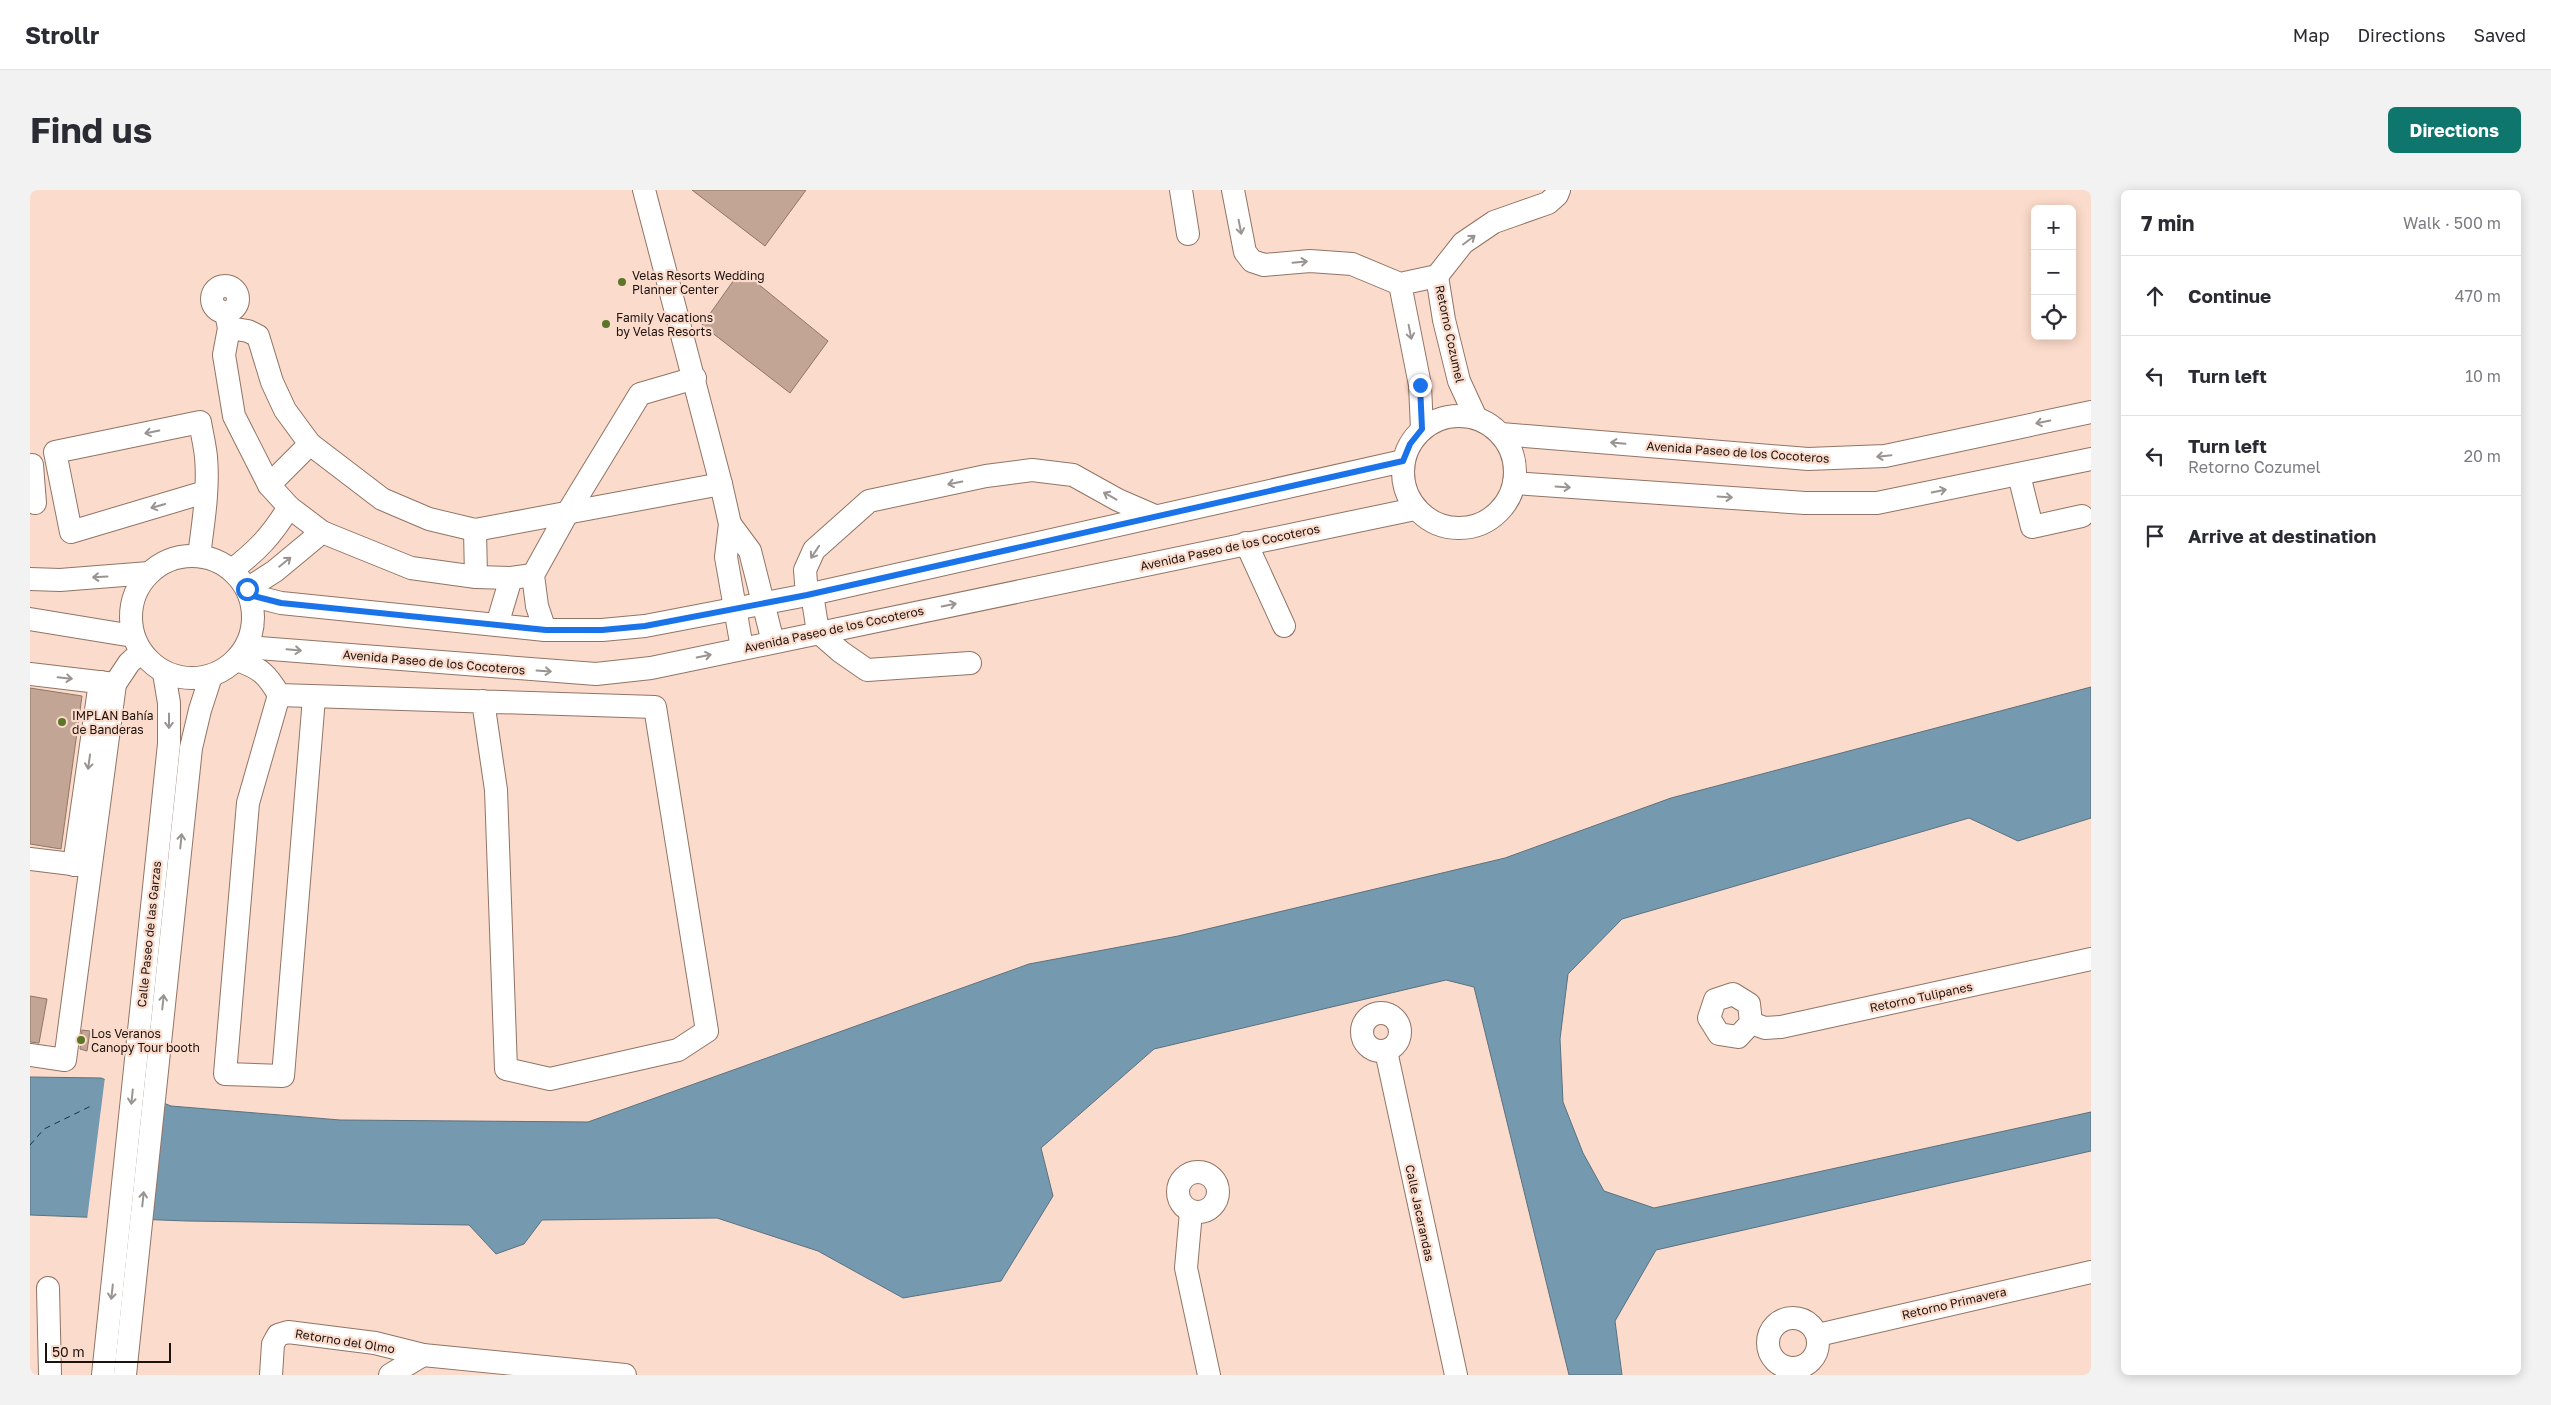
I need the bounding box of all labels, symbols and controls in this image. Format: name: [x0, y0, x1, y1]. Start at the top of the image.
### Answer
text: Strollr: [25, 20, 99, 49]
text: Map: [2293, 24, 2329, 46]
text: Directions: [2357, 24, 2445, 46]
text: Saved: [2473, 24, 2526, 46]
button: Directions: [2388, 107, 2521, 153]
text: Find us: [30, 109, 152, 151]
map controls: [2031, 205, 2076, 340]
button: +: [2031, 205, 2076, 250]
text: 7 min: [2141, 210, 2195, 236]
text: Walk · 500 m: [2403, 213, 2501, 233]
one-way arrow: [1236, 218, 1246, 234]
one-way arrow: [1462, 234, 1475, 245]
button: −: [2031, 250, 2076, 295]
one-way arrow: [1292, 257, 1308, 267]
place label: Velas Resorts Wedding Planner Center: [632, 268, 765, 297]
marker: Velas Resorts Wedding Planner Center: [616, 276, 628, 288]
icon: ahead: [2141, 282, 2169, 310]
street label: Retorno Cozumel: [1432, 284, 1468, 384]
text: Continue: [2188, 284, 2271, 307]
text: 470 m: [2455, 286, 2501, 306]
button: locate: [2031, 295, 2076, 340]
place label: Family Vacations by Velas Resorts: [616, 310, 713, 339]
marker: Family Vacations by Velas Resorts: [600, 318, 612, 330]
one-way arrow: [1405, 323, 1415, 339]
icon: left: [2141, 362, 2169, 390]
text: Turn left: [2188, 364, 2267, 387]
text: 10 m: [2465, 366, 2501, 386]
route end: [1409, 374, 1432, 397]
one-way arrow: [2036, 418, 2052, 428]
one-way arrow: [145, 428, 161, 438]
text: Turn left: [2188, 434, 2267, 457]
street label: Avenida Paseo de los Cocoteros: [1646, 438, 1830, 466]
one-way arrow: [1610, 439, 1626, 448]
icon: left: [2141, 442, 2169, 470]
text: 20 m: [2464, 446, 2501, 466]
one-way arrow: [1877, 451, 1893, 461]
text: Retorno Cozumel: [2188, 457, 2321, 477]
one-way arrow: [947, 478, 963, 488]
one-way arrow: [1555, 482, 1571, 491]
one-way arrow: [1930, 486, 1946, 495]
one-way arrow: [1103, 491, 1118, 501]
one-way arrow: [1717, 493, 1733, 502]
one-way arrow: [151, 502, 167, 511]
street label: Avenida Paseo de los Cocoteros: [1139, 521, 1321, 573]
icon: arrive: [2141, 522, 2169, 550]
text: Arrive at destination: [2188, 524, 2376, 547]
one-way arrow: [809, 545, 820, 559]
one-way arrow: [279, 557, 292, 568]
one-way arrow: [92, 573, 108, 582]
route start: [236, 578, 259, 601]
one-way arrow: [941, 600, 957, 609]
street label: Avenida Paseo de los Cocoteros: [743, 603, 925, 655]
one-way arrow: [286, 645, 302, 655]
street label: Avenida Paseo de los Cocoteros: [342, 647, 526, 677]
one-way arrow: [696, 651, 712, 661]
one-way arrow: [535, 666, 551, 676]
one-way arrow: [57, 673, 73, 683]
place label: IMPLAN Bahía de Banderas: [72, 708, 154, 737]
one-way arrow: [164, 712, 174, 729]
marker: IMPLAN Bahía de Banderas: [56, 716, 68, 728]
one-way arrow: [84, 754, 94, 770]
one-way arrow: [176, 833, 186, 849]
street label: Calle Paseo de las Garzas: [134, 860, 164, 1008]
street label: Retorno Tulipanes: [1868, 979, 1974, 1015]
one-way arrow: [159, 995, 168, 1011]
place label: Los Veranos Canopy Tour booth: [91, 1026, 200, 1055]
marker: Los Veranos Canopy Tour booth: [75, 1034, 87, 1046]
one-way arrow: [127, 1089, 137, 1105]
street label: Calle Jacarandas: [1402, 1163, 1438, 1263]
one-way arrow: [138, 1191, 148, 1207]
one-way arrow: [107, 1284, 117, 1300]
street label: Retorno Primavera: [1900, 1284, 2008, 1322]
street label: Retorno del Olmo: [294, 1326, 396, 1356]
scale bar: [45, 1340, 171, 1363]
text: 50 m: [52, 1343, 85, 1360]

